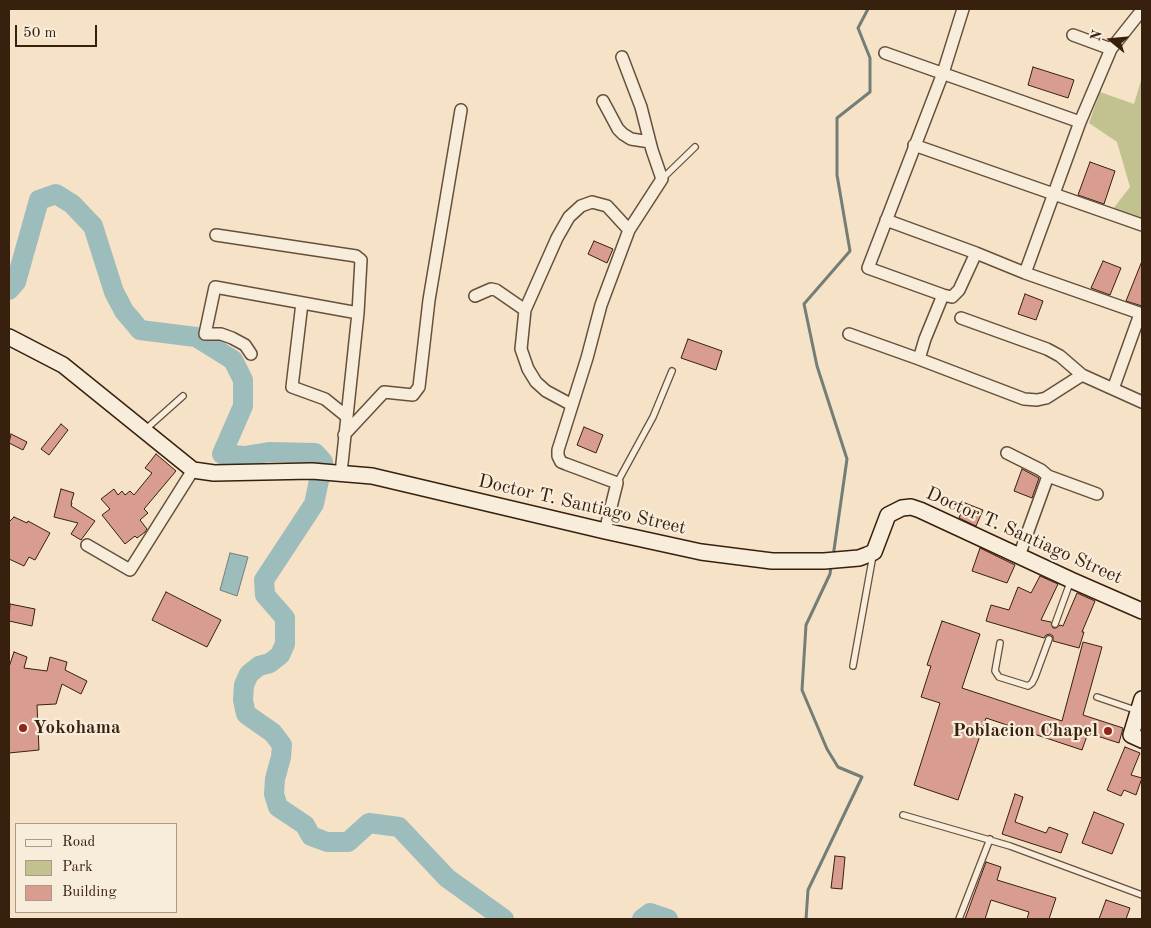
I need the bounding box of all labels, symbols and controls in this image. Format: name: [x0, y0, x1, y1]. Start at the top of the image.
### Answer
scale bar: [18, 15, 100, 47]
north arrow: [1086, 15, 1136, 65]
text: 50 m: [23, 26, 57, 41]
text: N: [1088, 28, 1105, 43]
street label: Doctor T. Santiago Street: [476, 470, 688, 540]
street label: Doctor T. Santiago Street: [922, 482, 1126, 590]
place label: Yokohama: [33, 717, 121, 739]
place label: Poblacion Chapel: [953, 720, 1098, 742]
marker: Yokohama: [17, 722, 29, 734]
marker: Poblacion Chapel: [1102, 725, 1114, 737]
legend: [15, 823, 178, 913]
text: Road: [62, 835, 95, 850]
text: Park: [62, 860, 93, 875]
text: Building: [62, 885, 117, 900]

